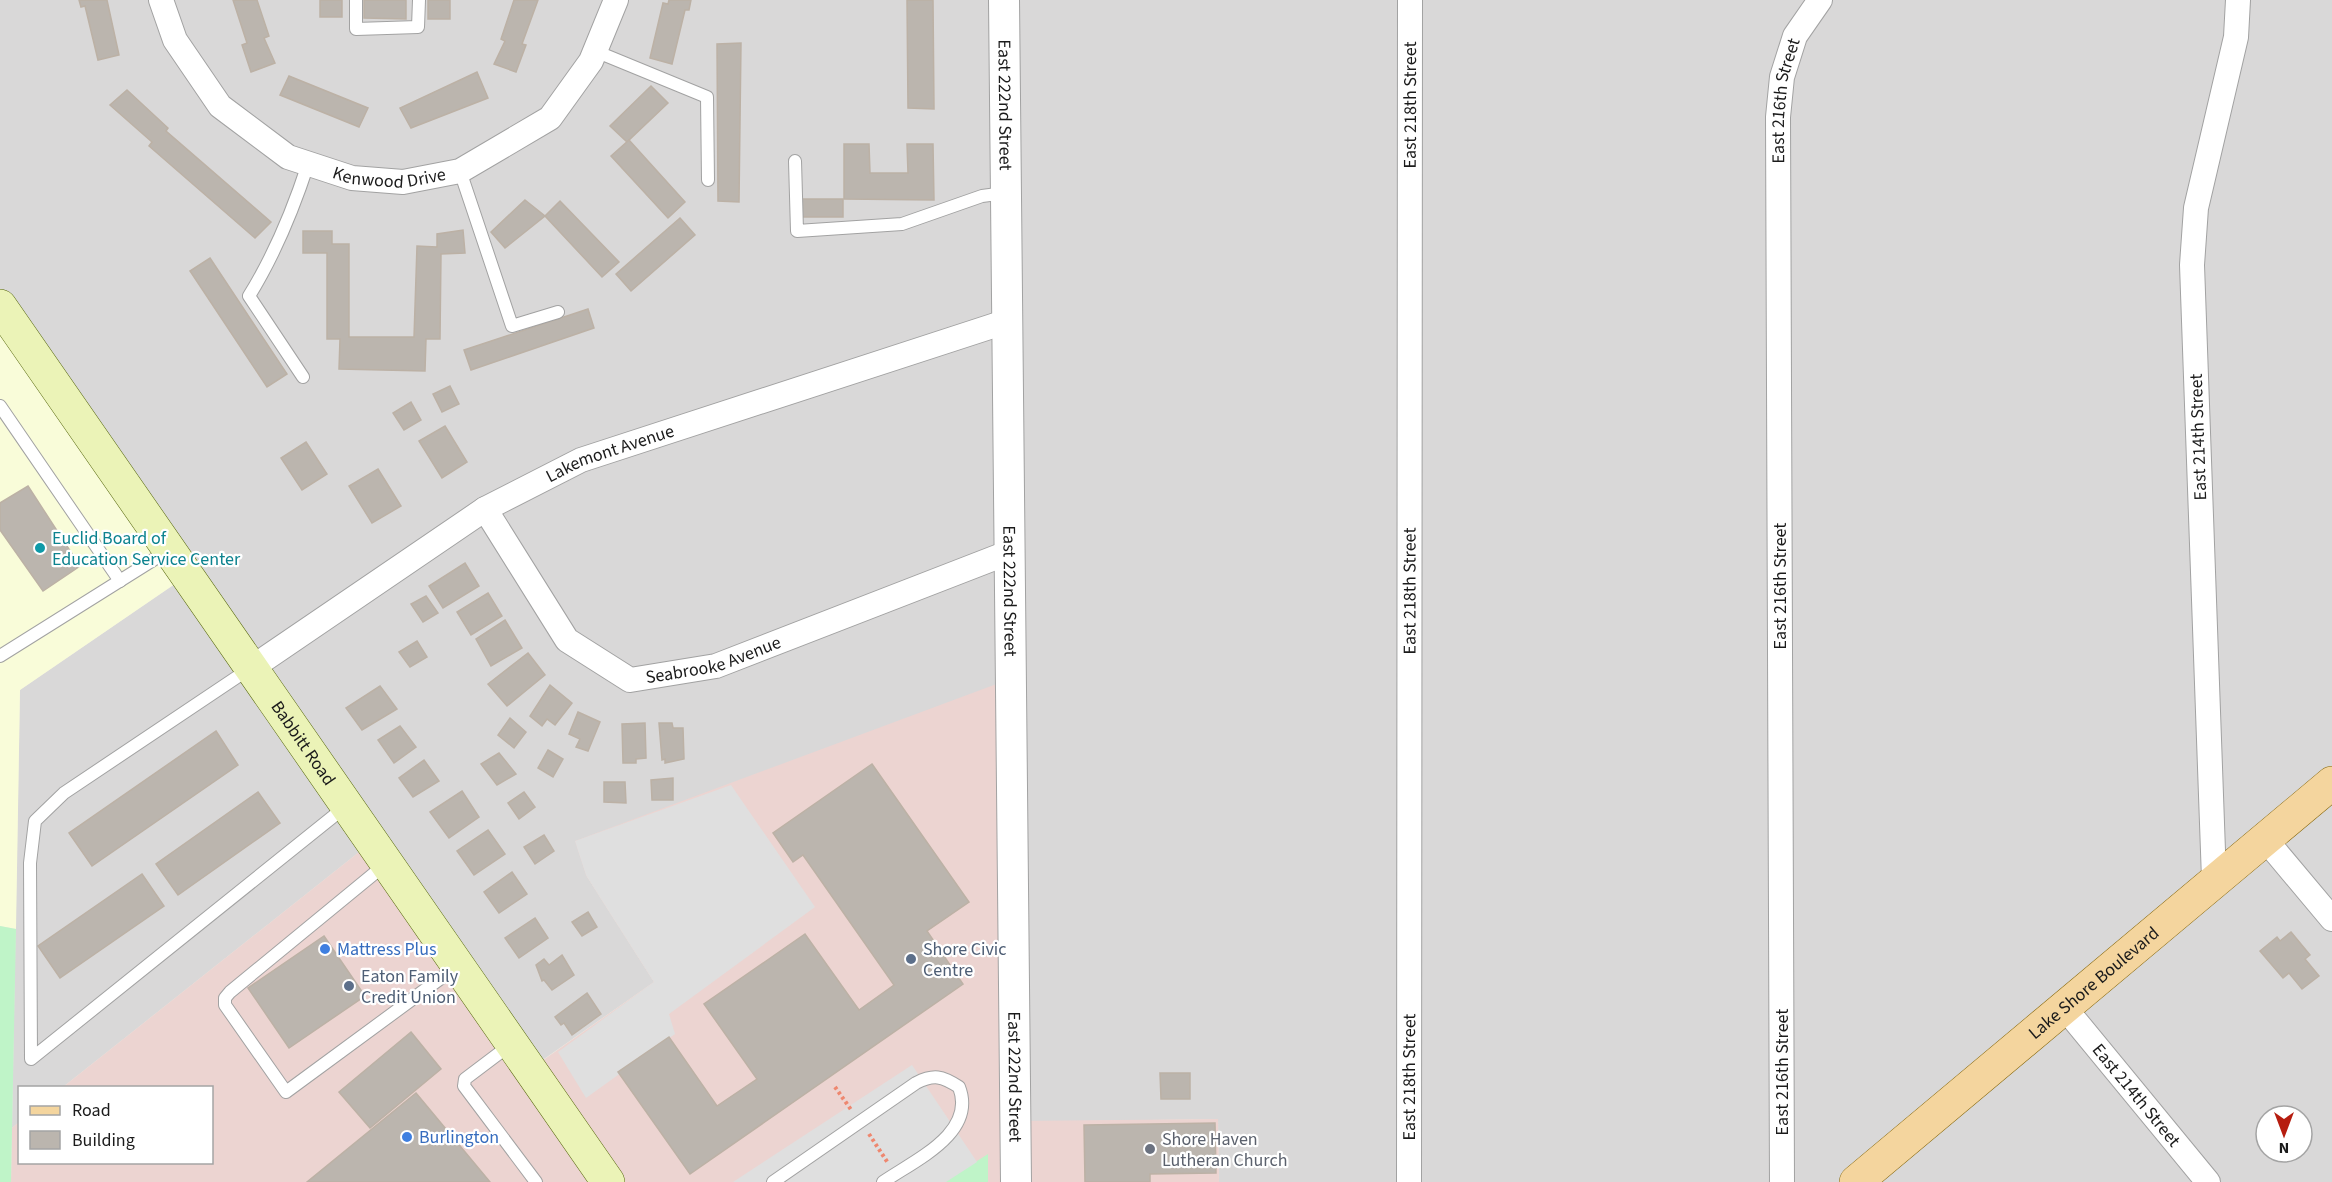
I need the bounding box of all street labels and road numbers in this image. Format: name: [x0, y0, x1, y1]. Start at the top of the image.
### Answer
street label: East 216th Street: [1766, 35, 1807, 164]
street label: East 222nd Street: [991, 39, 1018, 171]
street label: East 218th Street: [1398, 42, 1423, 168]
street label: Kenwood Drive: [329, 160, 448, 195]
street label: East 214th Street: [2184, 373, 2213, 501]
street label: Lakemont Avenue: [542, 419, 677, 489]
street label: East 216th Street: [1768, 523, 1793, 649]
street label: East 222nd Street: [996, 525, 1023, 657]
street label: East 218th Street: [1397, 528, 1423, 654]
street label: Seabrooke Avenue: [644, 630, 785, 690]
street label: Babbitt Road: [265, 696, 341, 791]
street label: Lake Shore Boulevard: [2023, 921, 2165, 1045]
street label: East 216th Street: [1770, 1009, 1795, 1135]
street label: East 222nd Street: [1001, 1011, 1028, 1143]
street label: East 218th Street: [1397, 1014, 1422, 1140]
street label: East 214th Street: [2086, 1038, 2186, 1152]

